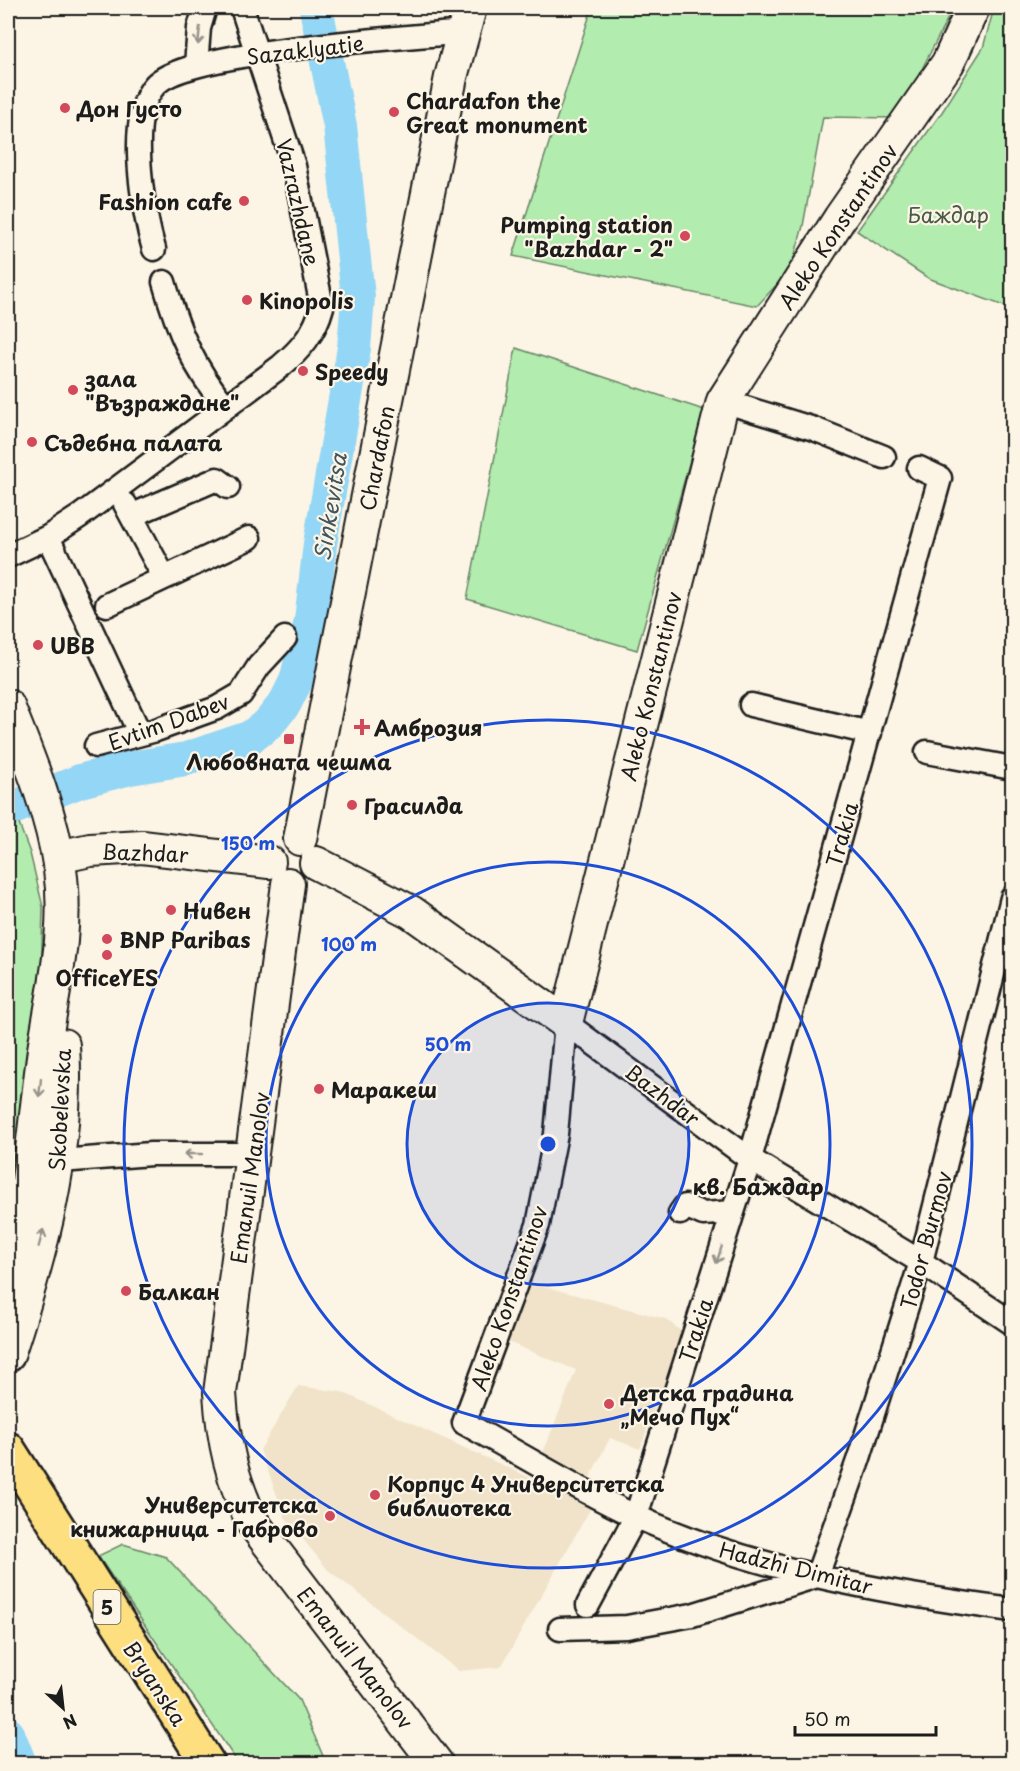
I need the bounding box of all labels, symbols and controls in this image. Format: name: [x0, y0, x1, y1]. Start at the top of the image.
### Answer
one-way arrow: [193, 26, 204, 45]
street label: Sazaklyatie: [245, 26, 365, 72]
place label: Chardafon the Great monument: [406, 84, 588, 140]
place label: Дон Густо: [76, 92, 182, 124]
marker: Дон Густо: [58, 101, 72, 115]
marker: Chardafon the Great monument: [387, 105, 401, 119]
street label: Vazrazhdane: [269, 135, 329, 269]
street label: Aleko Konstantinov: [770, 136, 905, 315]
place label: Fashion cafe: [98, 185, 232, 217]
marker: Fashion cafe: [237, 194, 251, 208]
park label: Баждар: [907, 198, 989, 230]
place label: Pumping station "Bazhdar - 2": [500, 208, 673, 264]
marker: Pumping station "Bazhdar - 2": [678, 229, 692, 243]
place label: Kinopolis: [259, 284, 354, 316]
marker: Kinopolis: [240, 293, 254, 307]
place label: Speedy: [315, 355, 389, 387]
place label: зала "Възраждане": [84, 362, 239, 418]
marker: Speedy: [296, 364, 310, 378]
marker: зала "Възраждане": [66, 383, 80, 397]
street label: Chardafon: [350, 403, 402, 513]
place label: Съдебна палата: [44, 426, 223, 458]
marker: Съдебна палата: [25, 435, 39, 449]
water label: Sinkevitsa: [304, 449, 354, 563]
street label: Aleko Konstantinov: [611, 588, 689, 784]
place label: UBB: [50, 629, 95, 661]
marker: UBB: [31, 638, 45, 652]
street label: Evtim Dabev: [103, 684, 233, 758]
place label: Амброзия: [374, 711, 482, 743]
marker: Амброзия: [355, 720, 369, 734]
marker: Любовната чешма: [282, 732, 296, 746]
place label: Любовната чешма: [186, 745, 392, 777]
place label: Грасилда: [364, 789, 463, 821]
marker: Грасилда: [345, 798, 359, 812]
street label: Trakia: [816, 798, 866, 870]
text: 150 m: [221, 829, 275, 856]
street label: Bazhdar: [101, 834, 189, 870]
place label: Нивен: [183, 894, 251, 926]
marker: Нивен: [164, 903, 178, 917]
place label: BNP Paribas: [119, 923, 251, 955]
text: 100 m: [321, 930, 377, 957]
marker: BNP Paribas: [100, 932, 114, 946]
marker: OfficeYES: [100, 948, 114, 962]
place label: OfficeYES: [56, 961, 158, 993]
text: 50 m: [425, 1030, 471, 1057]
street label: Skobelevska: [40, 1048, 78, 1172]
street label: Bazhdar: [619, 1055, 708, 1133]
place label: Маракеш: [331, 1073, 437, 1105]
one-way arrow: [34, 1078, 45, 1097]
marker: Маракеш: [312, 1082, 326, 1096]
street label: Emanuil Manolov: [221, 1090, 277, 1266]
centre of rings: [538, 1134, 558, 1154]
one-way arrow: [184, 1148, 204, 1160]
street label: Todor Burmov: [891, 1167, 959, 1313]
district label: кв. Баждар: [692, 1169, 824, 1202]
street label: Aleko Konstantinov: [461, 1201, 555, 1395]
one-way arrow: [36, 1229, 48, 1248]
one-way arrow: [713, 1245, 724, 1264]
place label: Балкан: [138, 1275, 220, 1307]
marker: Балкан: [119, 1284, 133, 1298]
street label: Trakia: [670, 1293, 720, 1366]
place label: Детска градина „Мечо Пух“: [620, 1376, 794, 1432]
marker: Детска градина „Мечо Пух“: [602, 1397, 616, 1411]
place label: Корпус 4 Университетска библиотека: [387, 1467, 664, 1523]
place label: Университетска книжарница - Габрово: [70, 1488, 318, 1544]
marker: Корпус 4 Университетска библиотека: [368, 1488, 382, 1502]
marker: Университетска книжарница - Габрово: [323, 1509, 337, 1523]
street label: Hadzhi Dimitar: [716, 1532, 877, 1602]
street label: Emanuil Manolov: [290, 1579, 422, 1735]
road number: 5: [94, 1590, 120, 1624]
street label: Bryanska: [116, 1634, 196, 1732]
north arrow: [33, 1678, 93, 1738]
scale bar: [795, 1699, 936, 1737]
text: 50 m: [804, 1705, 851, 1732]
text: N: [59, 1709, 81, 1736]

